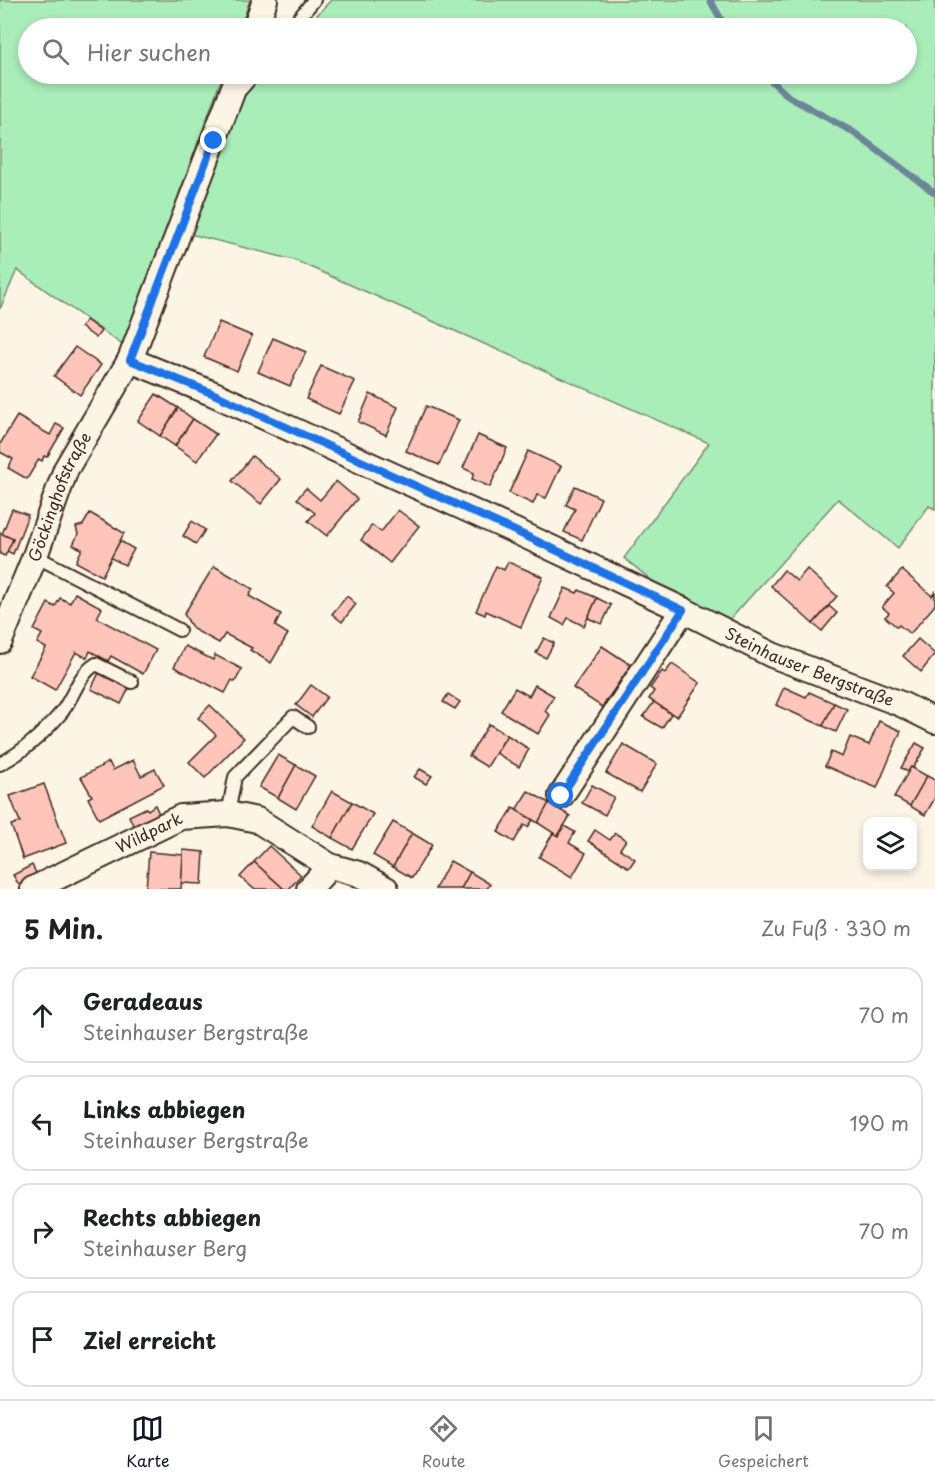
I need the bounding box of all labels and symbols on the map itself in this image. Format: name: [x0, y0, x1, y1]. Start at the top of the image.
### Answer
route end: [200, 127, 226, 153]
street label: Göckinghofstraße: [21, 427, 96, 565]
street label: Steinhauser Bergstraße: [721, 620, 898, 711]
route start: [547, 782, 573, 808]
street label: Wildpark: [111, 805, 186, 858]

